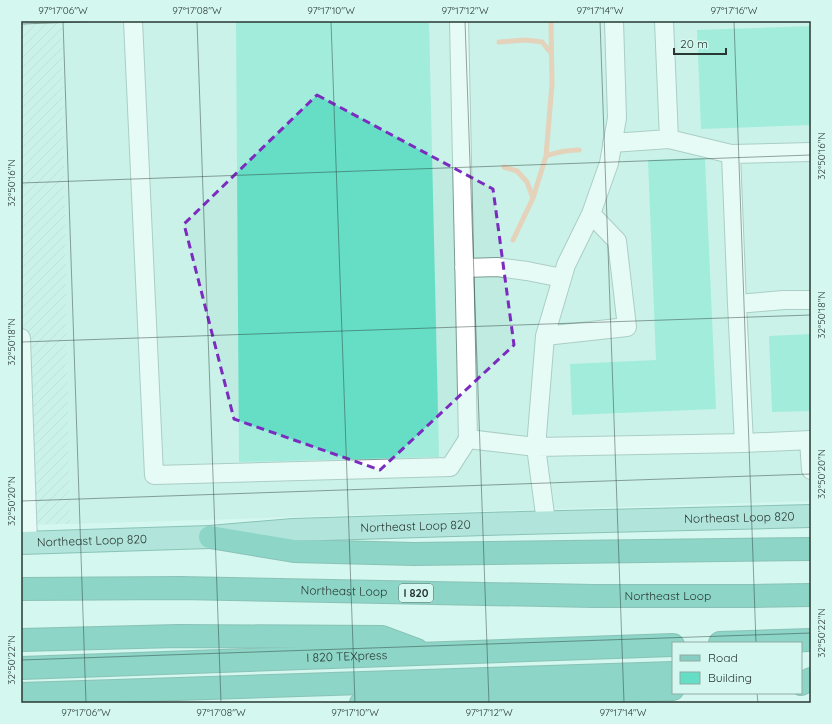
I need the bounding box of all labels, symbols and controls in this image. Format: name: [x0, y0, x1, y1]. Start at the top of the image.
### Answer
text: 97°17'06"W: [38, 4, 88, 17]
text: 97°17'08"W: [172, 4, 222, 17]
text: 97°17'10"W: [307, 4, 355, 17]
text: 97°17'12"W: [441, 4, 489, 17]
text: 97°17'14"W: [577, 4, 624, 17]
text: 97°17'16"W: [710, 4, 758, 17]
scale bar: [674, 30, 726, 56]
text: 20 m: [680, 36, 708, 51]
text: 32°50'16"N: [815, 132, 828, 180]
text: 32°50'16"N: [5, 159, 18, 207]
text: 32°50'18"N: [815, 291, 828, 339]
text: 32°50'18"N: [5, 318, 18, 366]
text: 32°50'20"N: [815, 449, 828, 499]
text: 32°50'20"N: [5, 476, 18, 526]
street label: Northeast Loop 820: [684, 508, 795, 526]
street label: Northeast Loop 820: [360, 517, 471, 535]
street label: Northeast Loop 820: [37, 531, 147, 549]
street label: Northeast Loop: [300, 582, 388, 599]
road number: I 820: [399, 584, 433, 602]
street label: Northeast Loop: [625, 588, 711, 603]
text: 32°50'22"N: [815, 608, 828, 658]
text: 32°50'22"N: [5, 635, 18, 685]
legend: [672, 642, 802, 694]
street label: I 820 TEXpress: [306, 647, 388, 665]
text: Road: [708, 650, 738, 665]
text: Building: [708, 670, 752, 685]
text: 97°17'06"W: [61, 706, 111, 719]
text: 97°17'08"W: [196, 706, 246, 719]
text: 97°17'10"W: [331, 706, 379, 719]
text: 97°17'12"W: [465, 706, 513, 719]
text: 97°17'14"W: [600, 706, 647, 719]

